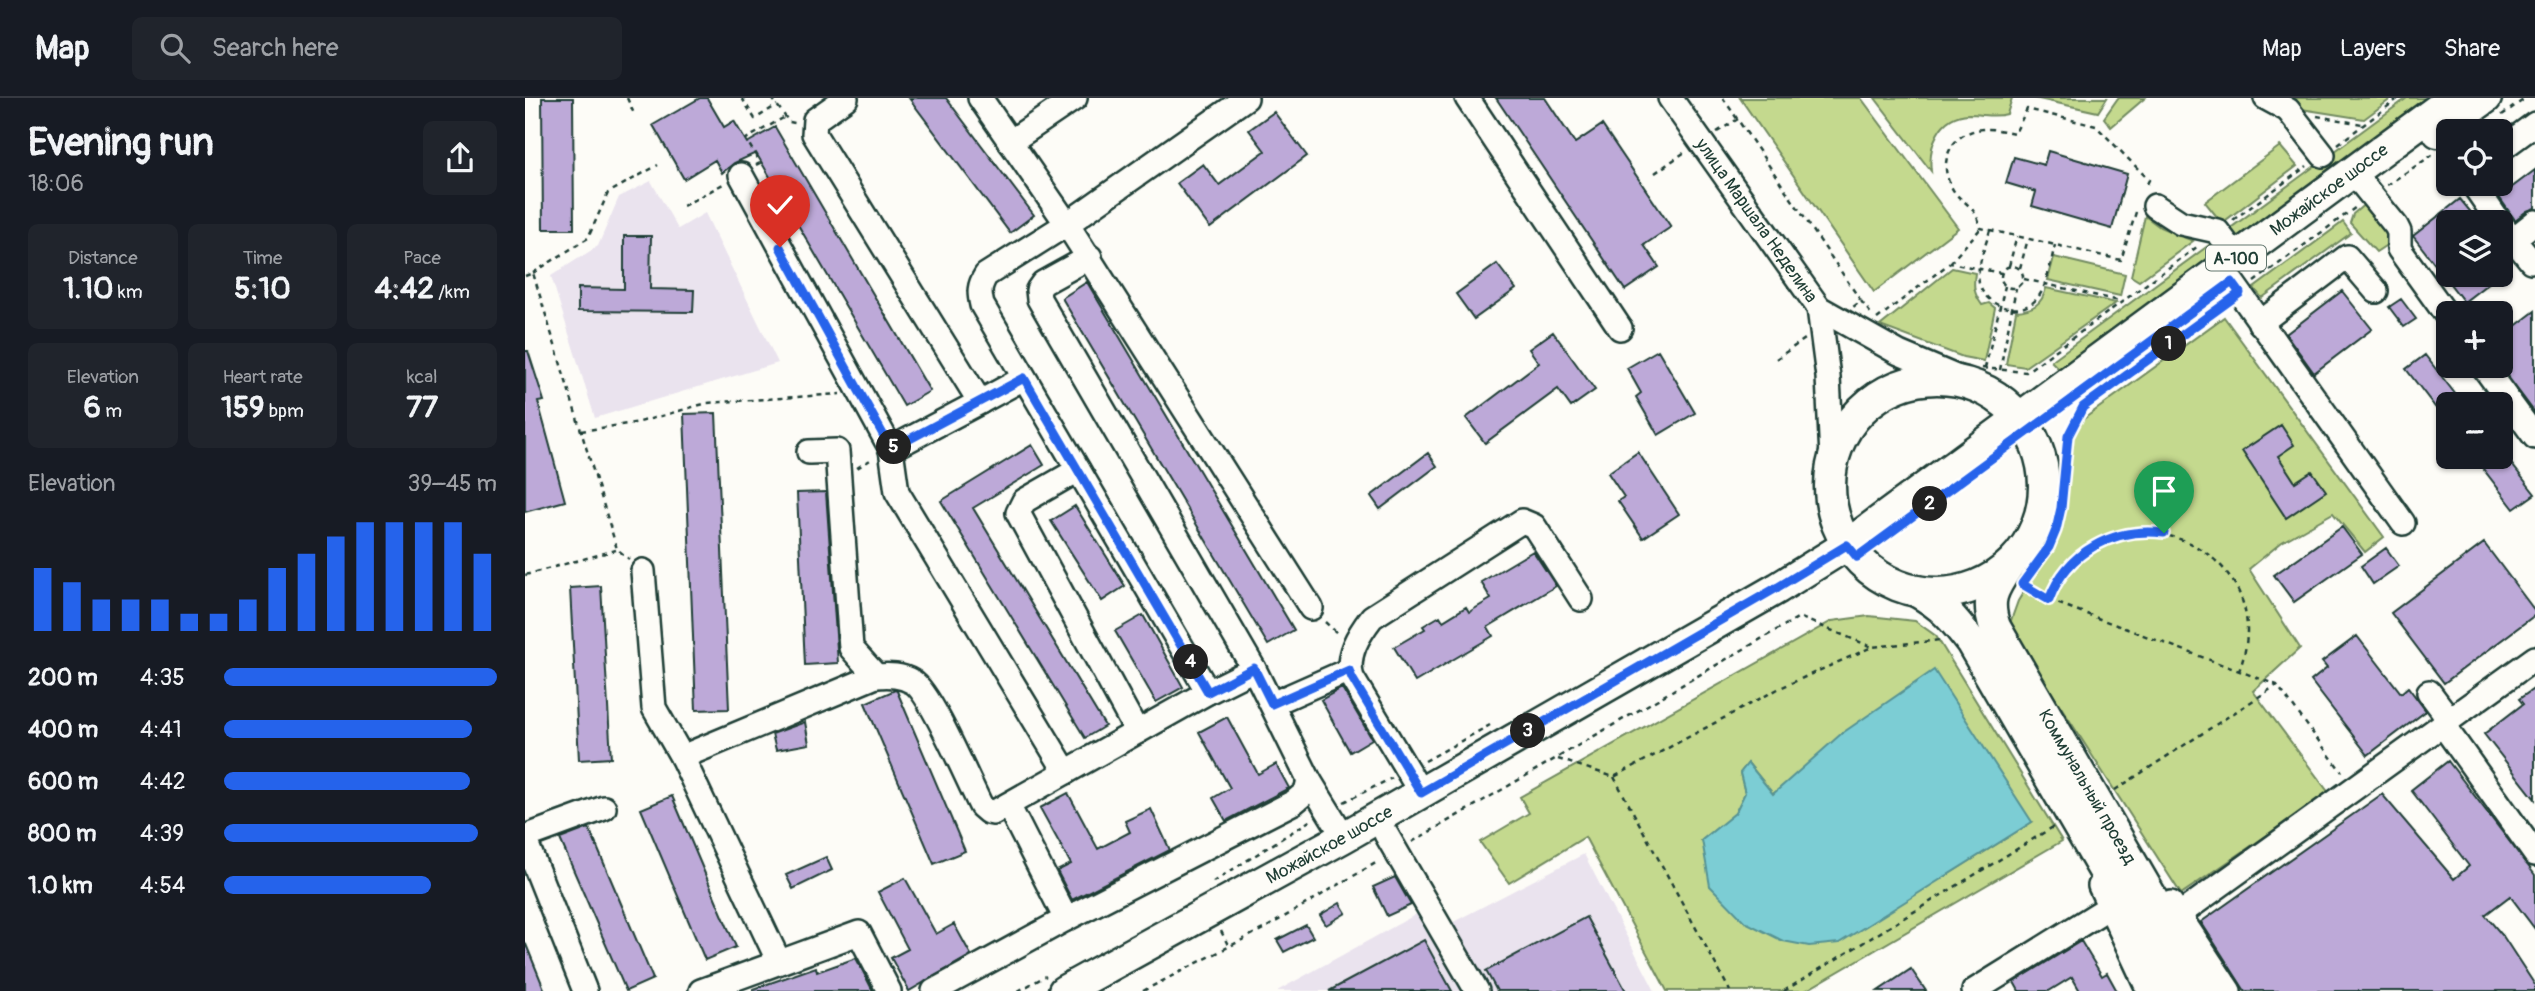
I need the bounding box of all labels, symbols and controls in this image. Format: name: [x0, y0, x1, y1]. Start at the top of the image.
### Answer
search box: [132, 17, 622, 80]
text: Map: [35, 28, 90, 69]
icon: search: [156, 29, 194, 67]
text: Search here: [212, 32, 339, 64]
text: Map: [2262, 34, 2302, 63]
text: Layers: [2340, 34, 2406, 63]
text: Share: [2444, 34, 2500, 63]
text: Evening run: [28, 119, 214, 167]
map controls: [2436, 119, 2513, 469]
button: locate: [2436, 119, 2513, 196]
button: share: [423, 121, 497, 195]
street label: улица Маршала Неделина: [1690, 133, 1823, 307]
street label: Можайское шоссе: [2265, 139, 2393, 241]
text: 18:06: [28, 169, 84, 198]
pin: [750, 175, 810, 247]
icon: check: [761, 186, 799, 224]
button: layers: [2436, 210, 2513, 287]
text: Distance: [68, 246, 138, 270]
text: Time: [243, 246, 282, 270]
text: Pace: [403, 246, 441, 270]
road number: А-100: [2206, 246, 2266, 270]
text: 1.10: [63, 270, 114, 307]
text: 5:10: [234, 270, 291, 307]
text: 4:42: [374, 270, 434, 307]
text: km: [114, 280, 143, 304]
text: /km: [434, 280, 470, 304]
button: +: [2436, 301, 2513, 378]
pin: 1: [2151, 327, 2187, 362]
text: 1: [2165, 331, 2172, 355]
text: Elevation: [67, 365, 139, 389]
text: Heart rate: [222, 365, 303, 389]
text: kcal: [407, 365, 438, 389]
text: 6: [84, 389, 101, 426]
text: 159: [221, 389, 265, 426]
text: 77: [406, 389, 438, 426]
button: −: [2436, 392, 2513, 469]
text: m: [101, 399, 122, 423]
text: bpm: [265, 399, 304, 423]
pin: 5: [877, 430, 911, 464]
text: 5: [888, 434, 899, 458]
pin: [2134, 461, 2194, 533]
text: Elevation: [28, 469, 116, 498]
text: 39–45 m: [408, 469, 497, 498]
icon: arrive: [2145, 472, 2183, 510]
pin: 2: [1913, 486, 1947, 522]
text: 2: [1924, 491, 1935, 515]
pin: 4: [1173, 644, 1209, 680]
text: 4: [1185, 649, 1196, 673]
text: 200 m: [28, 663, 98, 692]
text: 4:35: [140, 663, 185, 692]
street label: Коммунальный проезд: [2033, 705, 2141, 869]
pin: 3: [1511, 714, 1545, 748]
text: 400 m: [28, 715, 98, 744]
text: 4:41: [140, 715, 182, 744]
text: 3: [1522, 718, 1533, 742]
text: 600 m: [28, 767, 98, 796]
text: 4:42: [140, 767, 186, 796]
street label: Можайское шоссе: [1262, 800, 1397, 890]
text: 800 m: [28, 819, 96, 848]
text: 4:39: [140, 819, 184, 848]
text: 1.0 km: [28, 871, 93, 900]
text: 4:54: [140, 871, 185, 900]

